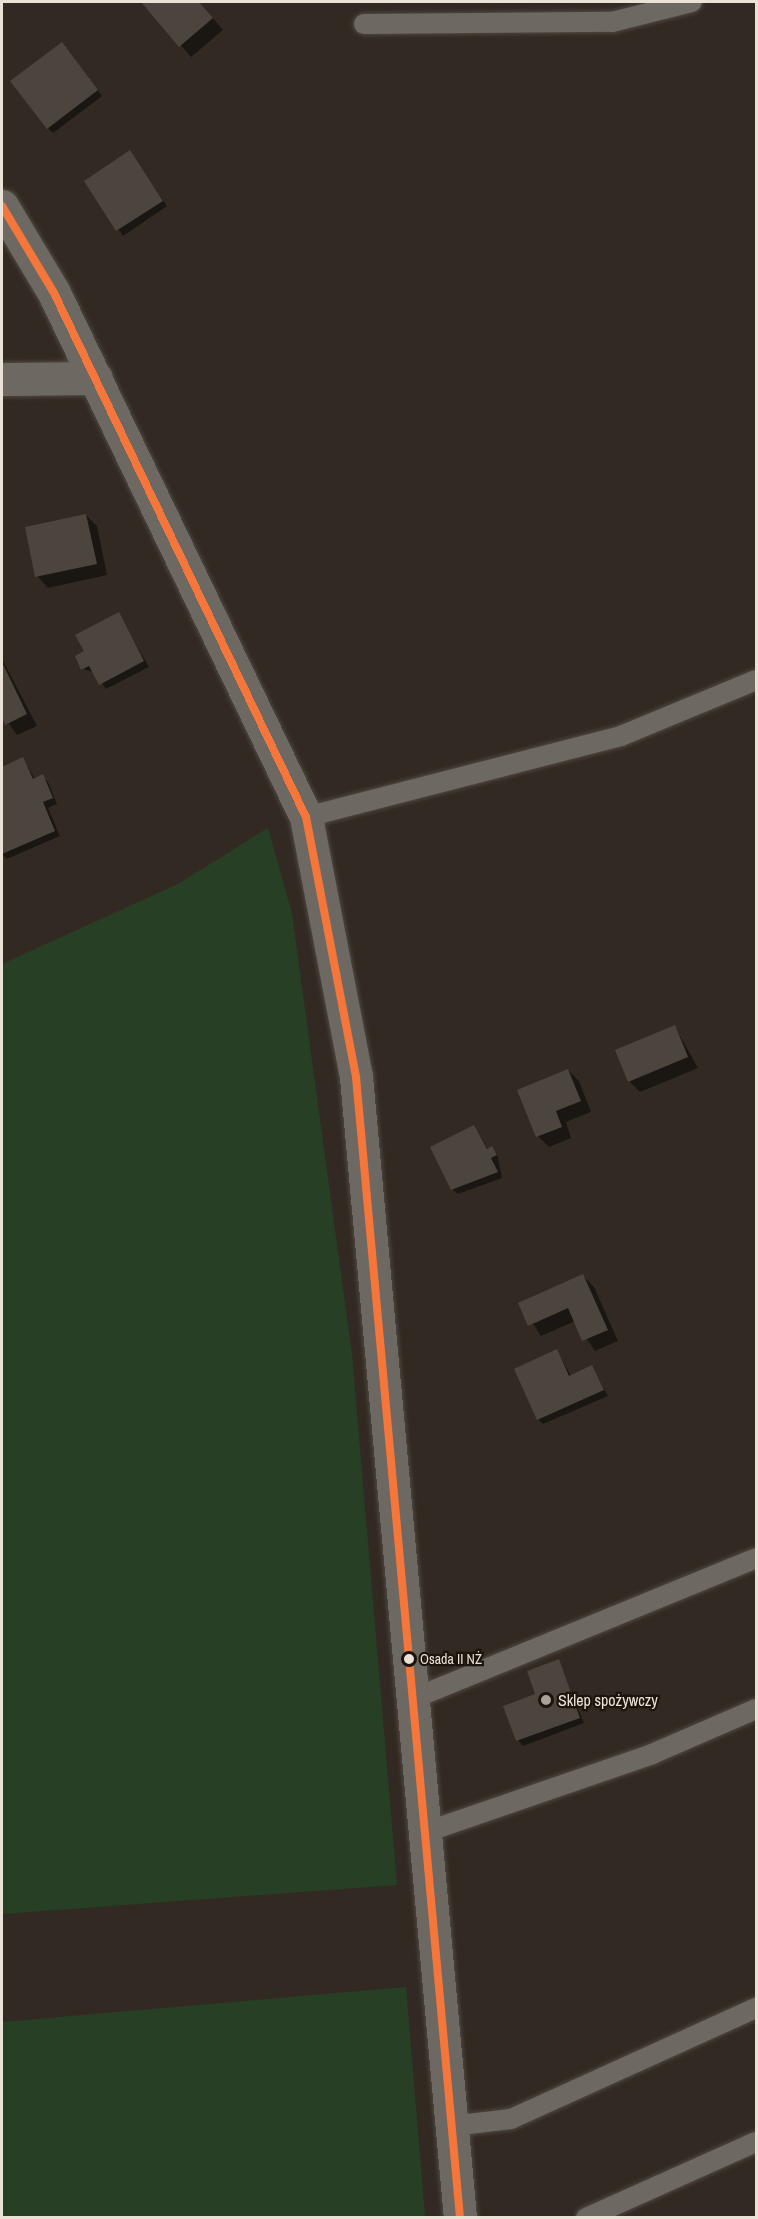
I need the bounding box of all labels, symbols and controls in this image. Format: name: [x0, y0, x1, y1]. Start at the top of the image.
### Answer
place label: Osada II NŻ: [420, 1651, 482, 1667]
marker: Osada II NŻ: [403, 1653, 415, 1665]
place label: Sklep spożywczy: [558, 1690, 658, 1710]
marker: Sklep spożywczy: [539, 1693, 553, 1707]

